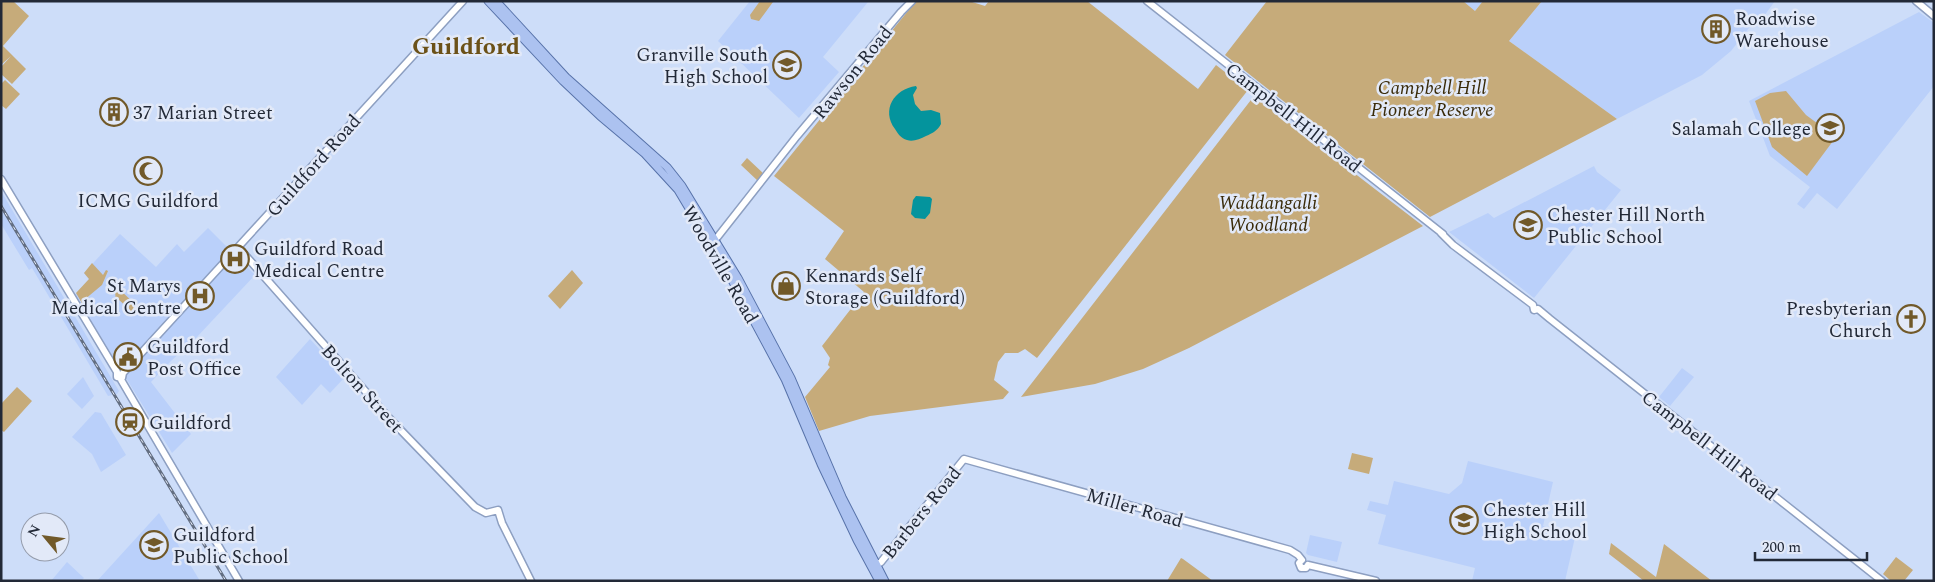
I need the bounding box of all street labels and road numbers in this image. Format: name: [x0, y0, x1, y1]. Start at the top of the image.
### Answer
street label: Rawson Road: [806, 20, 900, 126]
street label: Campbell Hill Road: [1219, 56, 1367, 181]
street label: Guildford Road: [260, 108, 368, 224]
street label: Woodville Road: [674, 200, 765, 329]
street label: Bolton Street: [314, 338, 410, 440]
street label: Campbell Hill Road: [1635, 384, 1783, 509]
street label: Barbers Road: [875, 460, 969, 566]
street label: Miller Road: [1083, 481, 1186, 536]

